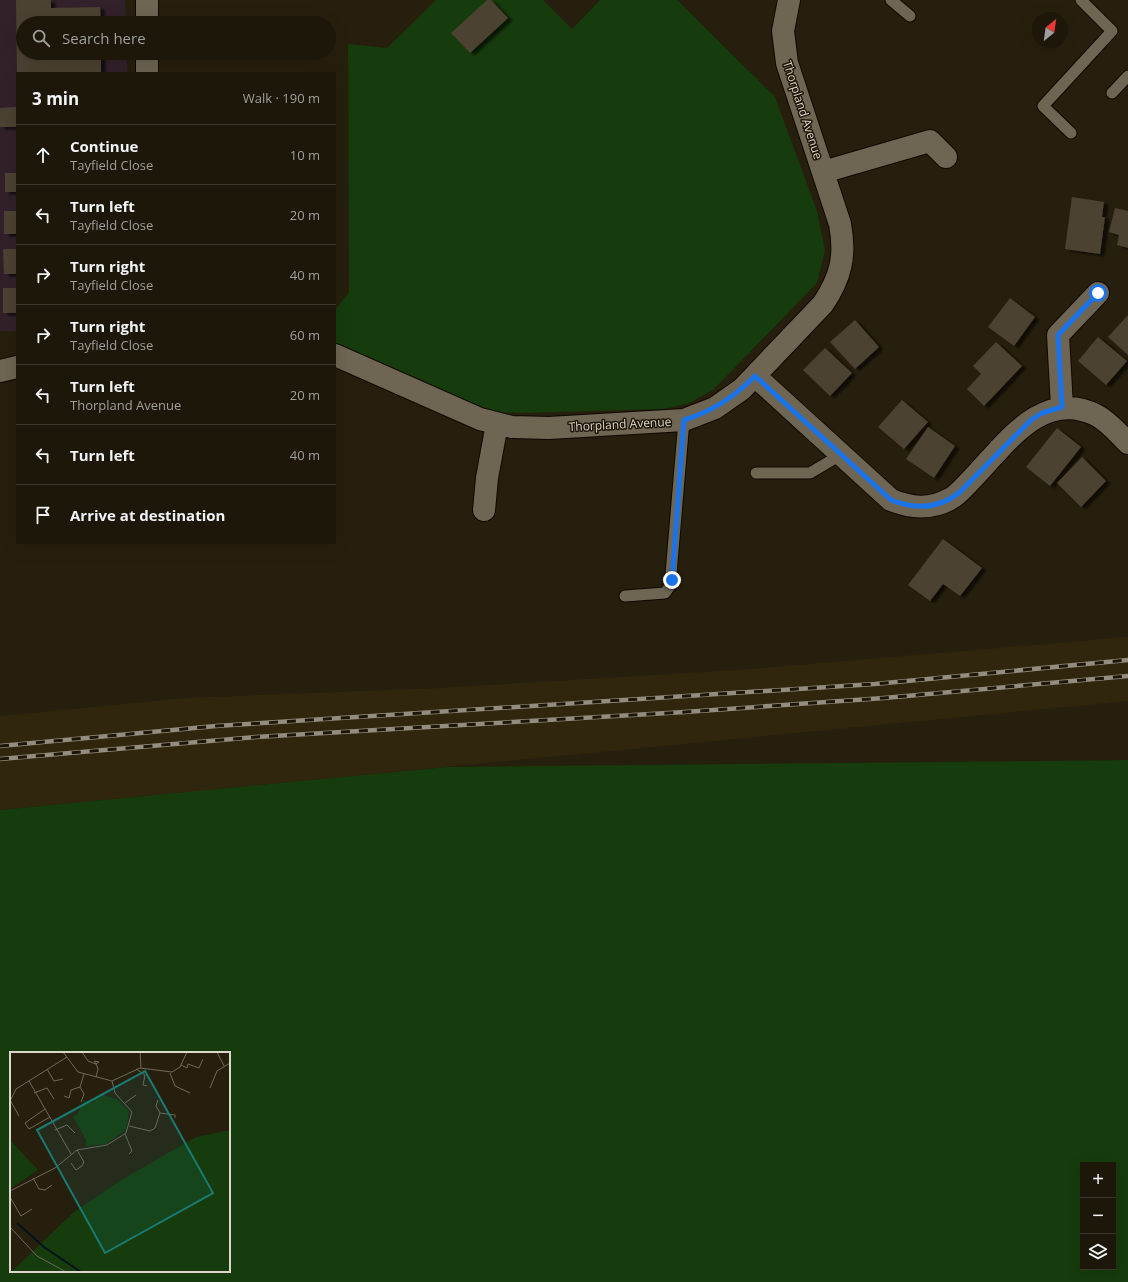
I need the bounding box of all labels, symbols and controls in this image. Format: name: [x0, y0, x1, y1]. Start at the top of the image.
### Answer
north arrow: [1032, 12, 1068, 48]
search box: [16, 16, 336, 60]
icon: search: [30, 27, 52, 49]
text: Search here: [62, 28, 146, 48]
street label: Thorpland Avenue: [779, 59, 827, 162]
text: 3 min: [32, 87, 79, 110]
text: Walk · 190 m: [243, 89, 320, 107]
text: Continue: [70, 136, 138, 156]
icon: ahead: [32, 144, 54, 166]
text: 10 m: [290, 146, 320, 164]
text: Tayfield Close: [70, 156, 153, 174]
text: Turn left: [70, 196, 135, 216]
icon: left: [32, 204, 54, 226]
text: 20 m: [290, 206, 320, 224]
text: Tayfield Close: [70, 216, 153, 234]
text: Turn right: [70, 256, 145, 276]
icon: right: [32, 264, 54, 286]
text: 40 m: [290, 266, 320, 284]
text: Tayfield Close: [70, 276, 153, 294]
route start: [1089, 284, 1107, 302]
text: Turn right: [70, 316, 145, 336]
icon: right: [32, 324, 54, 346]
text: 60 m: [290, 326, 320, 344]
text: Tayfield Close: [70, 336, 153, 354]
text: Turn left: [70, 376, 135, 396]
icon: left: [32, 384, 54, 406]
text: 20 m: [290, 386, 320, 404]
text: Thorpland Avenue: [70, 396, 181, 414]
street label: Thorpland Avenue: [568, 413, 672, 435]
icon: left: [32, 444, 54, 466]
text: Turn left: [70, 445, 135, 465]
text: 40 m: [290, 446, 320, 464]
icon: arrive: [32, 504, 54, 526]
text: Arrive at destination: [70, 505, 225, 525]
route end: [663, 571, 681, 589]
inset map: [10, 1052, 230, 1272]
map controls: [1080, 1162, 1116, 1270]
button: +: [1080, 1162, 1116, 1198]
button: −: [1080, 1198, 1116, 1234]
button: layers: [1080, 1234, 1116, 1270]

